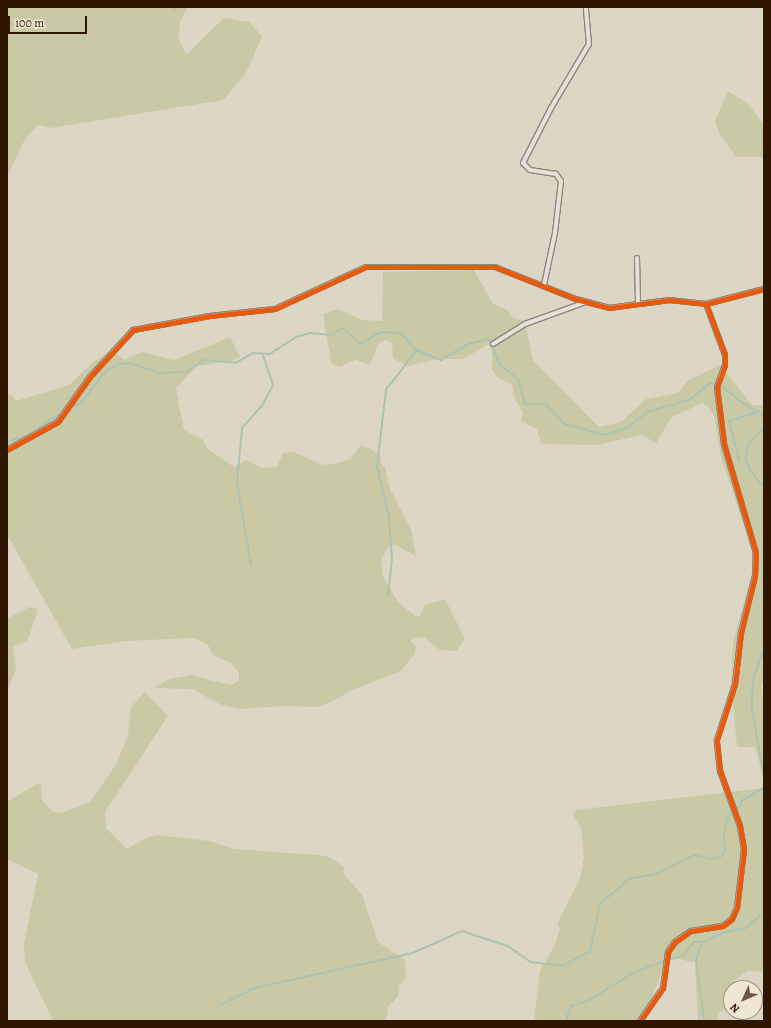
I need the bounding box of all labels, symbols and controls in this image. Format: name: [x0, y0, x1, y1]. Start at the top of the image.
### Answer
scale bar: [10, 8, 89, 34]
text: 100 m: [15, 15, 44, 31]
north arrow: [723, 980, 763, 1020]
text: N: [727, 1000, 743, 1016]

